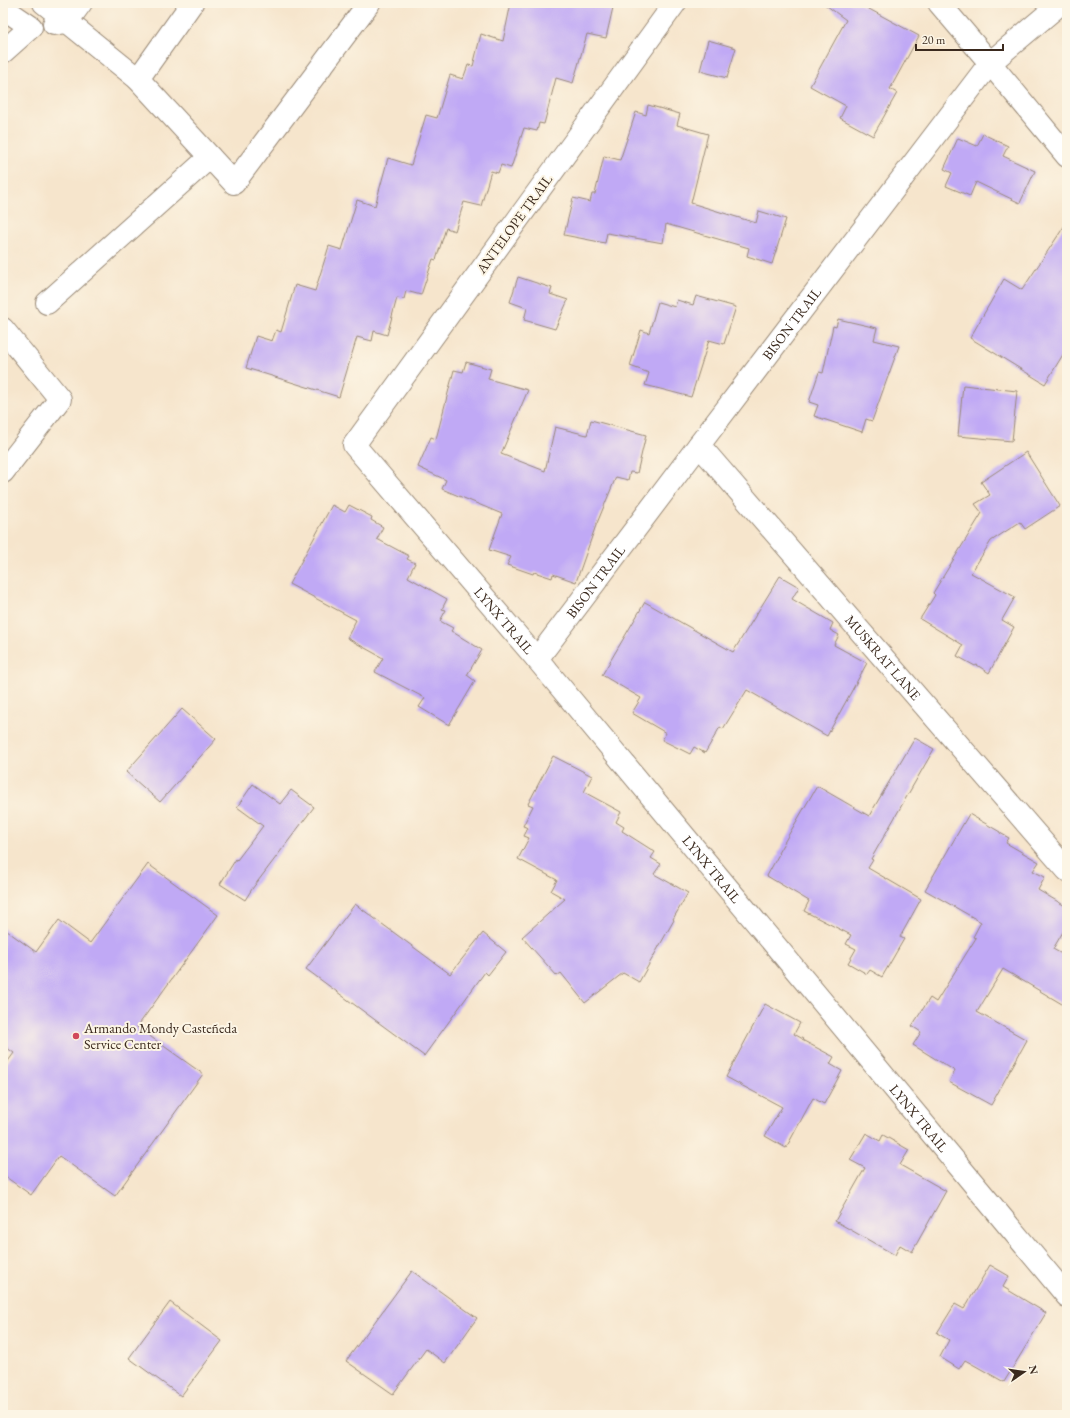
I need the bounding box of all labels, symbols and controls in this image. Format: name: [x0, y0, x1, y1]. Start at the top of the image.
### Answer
scale bar: [916, 26, 1003, 52]
text: 20 m: [922, 32, 946, 48]
street label: ANTELOPE TRAIL: [471, 170, 556, 278]
street label: BISON TRAIL: [758, 283, 825, 364]
street label: BISON TRAIL: [562, 541, 629, 622]
street label: LYNX TRAIL: [470, 583, 538, 658]
street label: MUSKRAT LANE: [841, 611, 925, 704]
street label: LYNX TRAIL: [678, 831, 746, 907]
place label: Armando Mondy Casteñeda Service Center: [83, 1019, 237, 1053]
marker: Armando Mondy Casteñeda Service Center: [71, 1031, 81, 1041]
street label: LYNX TRAIL: [886, 1081, 953, 1156]
north arrow: [1004, 1352, 1044, 1392]
text: N: [1026, 1364, 1042, 1376]

